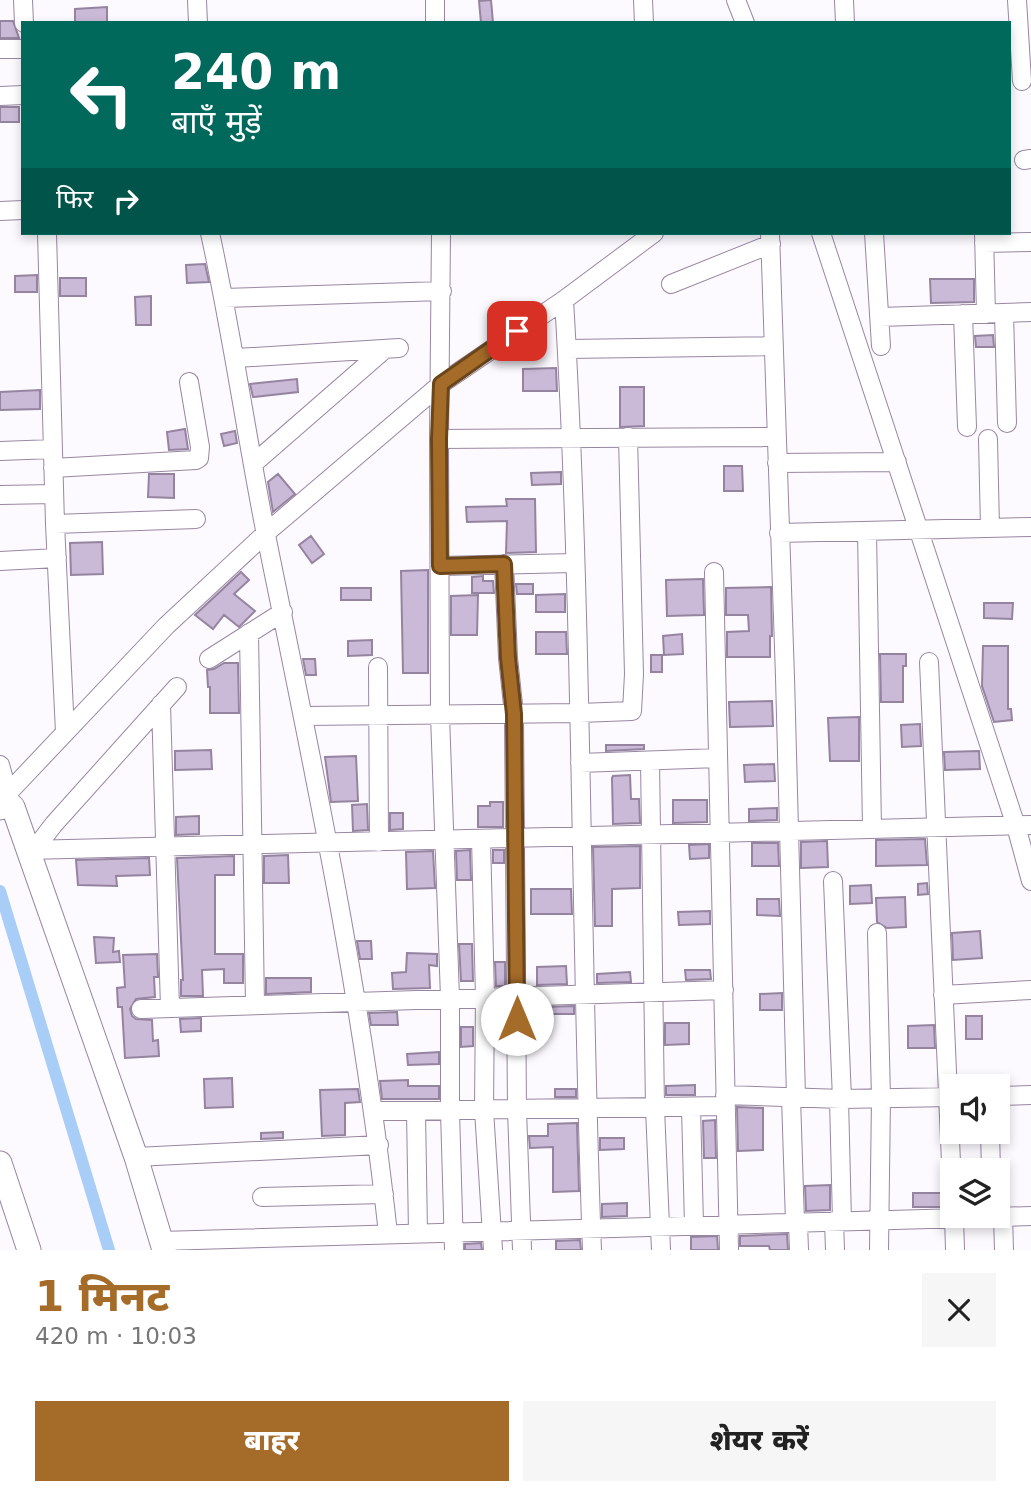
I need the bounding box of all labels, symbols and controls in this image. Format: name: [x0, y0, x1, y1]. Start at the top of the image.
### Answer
text: 240 m: [171, 44, 341, 101]
icon: left: [56, 49, 147, 140]
text: बाएँ मुड़ें: [171, 103, 262, 141]
icon: right: [107, 182, 145, 220]
text: फिर: [56, 184, 93, 214]
pin: [487, 301, 547, 361]
icon: arrive: [498, 312, 536, 350]
position arrow: [480, 982, 554, 1056]
map controls: [940, 1074, 1010, 1228]
button: sound: [940, 1074, 1010, 1144]
button: layers: [940, 1158, 1010, 1228]
text: 1 मिनट: [35, 1272, 169, 1321]
button: close: [922, 1273, 996, 1347]
text: 420 m · 10:03: [35, 1323, 197, 1349]
button: बाहर: [35, 1401, 509, 1481]
button: शेयर करें: [523, 1401, 996, 1481]

